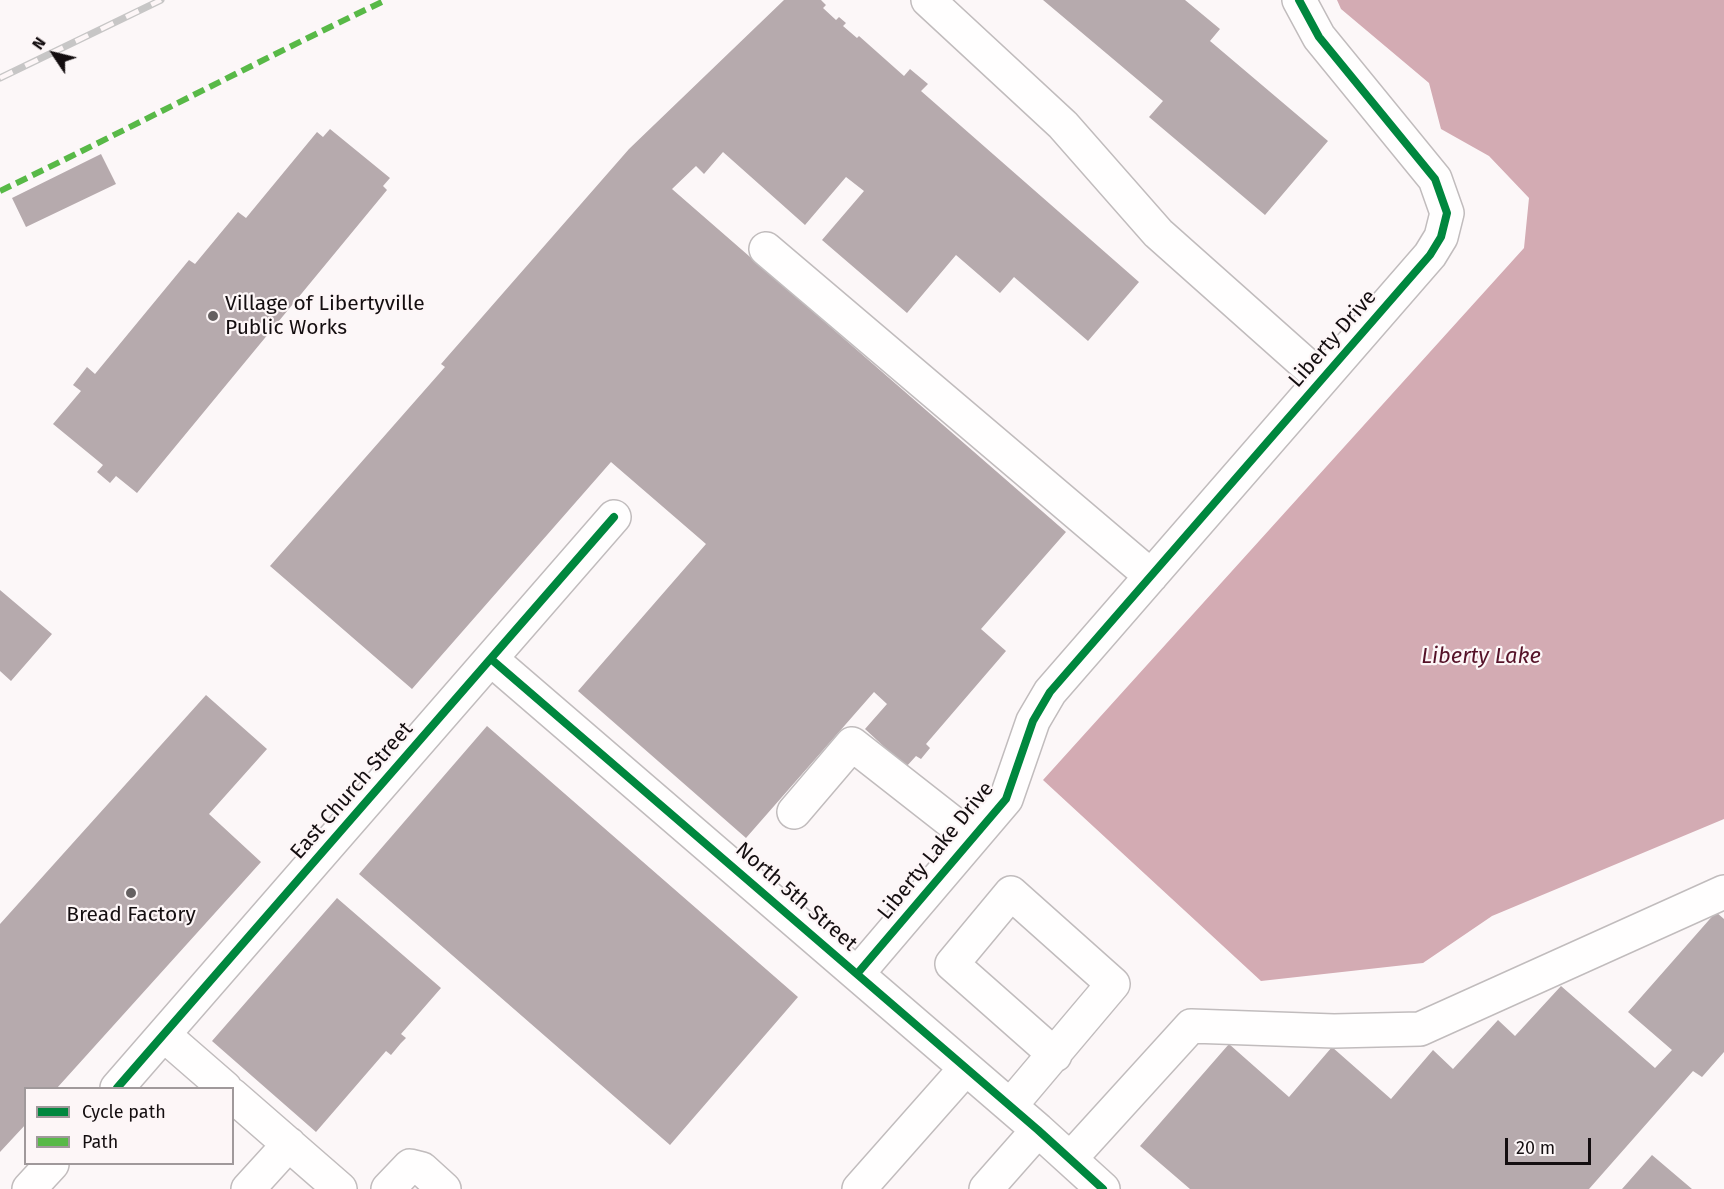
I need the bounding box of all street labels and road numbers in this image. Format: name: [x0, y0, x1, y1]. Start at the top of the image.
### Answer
street label: Liberty Drive: [1284, 285, 1382, 393]
street label: East Church Street: [286, 717, 418, 865]
street label: Liberty Lake Drive: [873, 777, 999, 925]
street label: North 5th Street: [730, 837, 862, 957]

